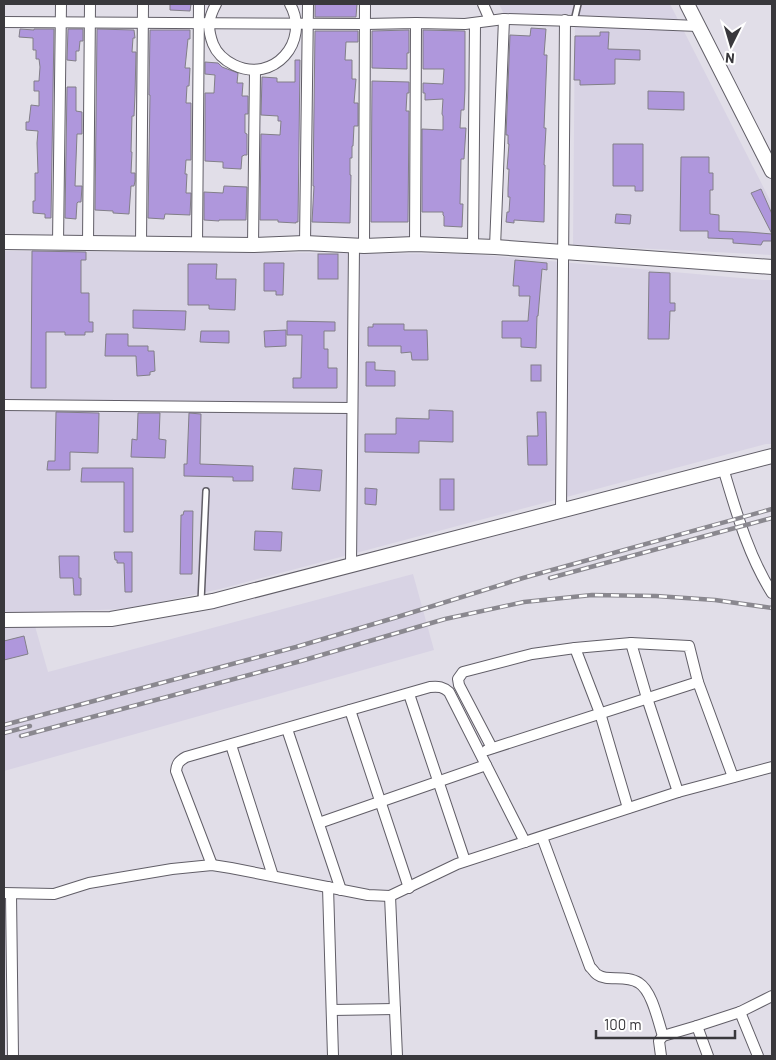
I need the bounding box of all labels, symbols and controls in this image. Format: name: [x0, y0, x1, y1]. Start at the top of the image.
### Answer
north arrow: [706, 20, 756, 70]
text: N: [724, 50, 735, 67]
scale bar: [596, 1008, 735, 1040]
text: 100 m: [604, 1015, 642, 1033]

